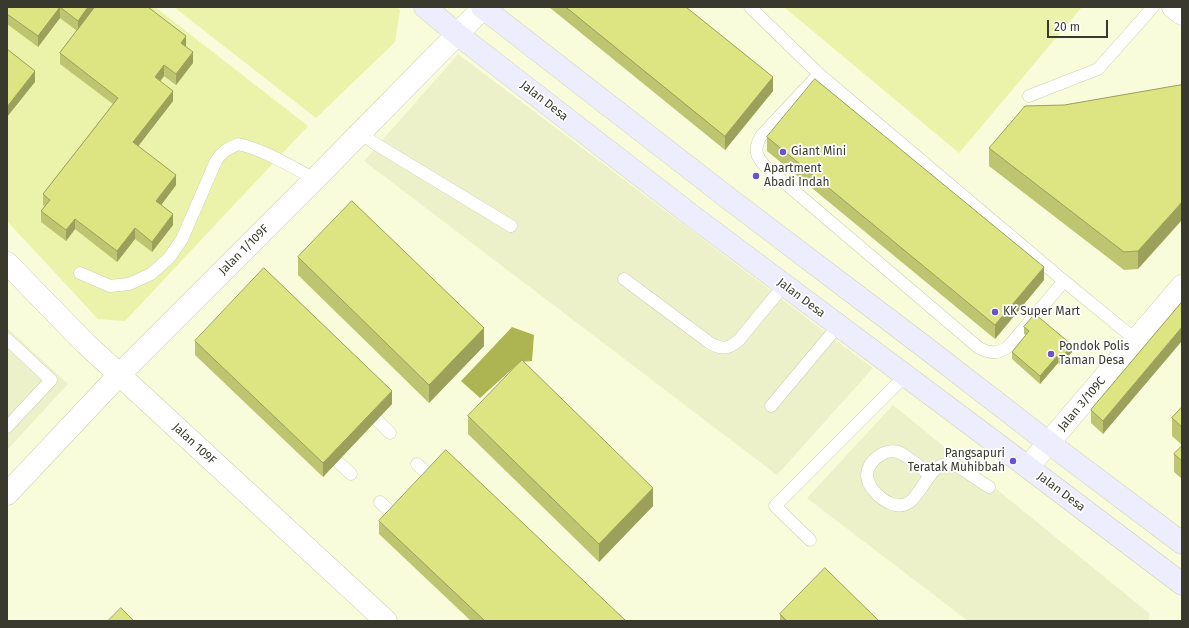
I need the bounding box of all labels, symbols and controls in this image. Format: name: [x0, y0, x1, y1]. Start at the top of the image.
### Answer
scale bar: [1049, 12, 1110, 38]
text: 20 m: [1054, 20, 1080, 34]
street label: Jalan Desa: [517, 78, 571, 124]
place label: Giant Mini: [791, 145, 846, 159]
marker: Giant Mini: [778, 147, 788, 157]
place label: Apartment Abadi Indah: [764, 162, 829, 190]
marker: Apartment Abadi Indah: [751, 171, 761, 181]
street label: Jalan 1/109F: [216, 222, 272, 278]
street label: Jalan Desa: [774, 275, 828, 321]
place label: KK Super Mart: [1003, 305, 1080, 319]
marker: KK Super Mart: [990, 307, 1000, 317]
place label: Pondok Polis Taman Desa: [1059, 340, 1129, 368]
marker: Pondok Polis Taman Desa: [1046, 349, 1056, 359]
street label: Jalan 3/109C: [1055, 374, 1109, 434]
street label: Jalan 109F: [169, 420, 219, 468]
place label: Pangsapuri Teratak Muhibbah: [908, 447, 1005, 475]
marker: Pangsapuri Teratak Muhibbah: [1008, 456, 1018, 466]
street label: Jalan Desa: [1034, 469, 1088, 515]

